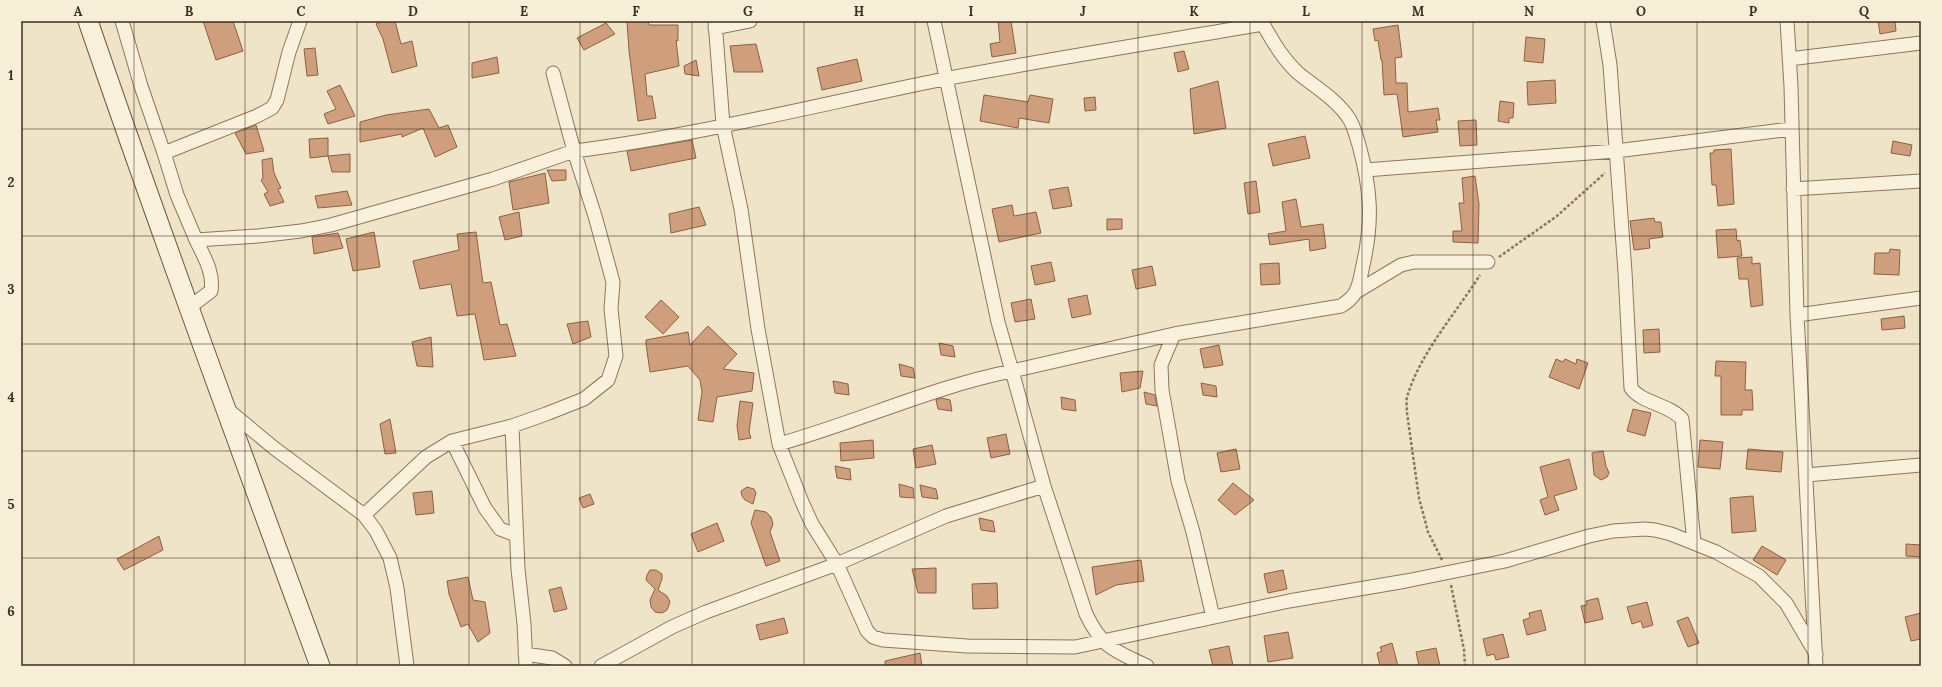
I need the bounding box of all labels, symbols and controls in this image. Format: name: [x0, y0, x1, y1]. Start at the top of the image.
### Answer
text: A: [74, 3, 83, 20]
text: B: [185, 3, 194, 20]
text: C: [297, 3, 306, 20]
text: D: [408, 3, 418, 20]
text: E: [520, 3, 528, 20]
text: F: [632, 3, 640, 20]
text: G: [743, 3, 753, 20]
text: H: [854, 3, 864, 20]
text: I: [968, 3, 974, 20]
text: J: [1080, 3, 1086, 20]
text: K: [1189, 3, 1199, 20]
text: L: [1302, 3, 1310, 20]
text: M: [1412, 3, 1425, 20]
text: N: [1524, 3, 1534, 20]
text: O: [1636, 3, 1646, 20]
text: P: [1749, 3, 1758, 20]
text: Q: [1859, 3, 1870, 20]
text: 1: [8, 67, 14, 84]
text: 2: [8, 174, 15, 191]
text: 3: [7, 281, 15, 298]
text: 4: [7, 389, 15, 406]
text: 5: [7, 496, 15, 513]
text: 6: [7, 603, 15, 620]

